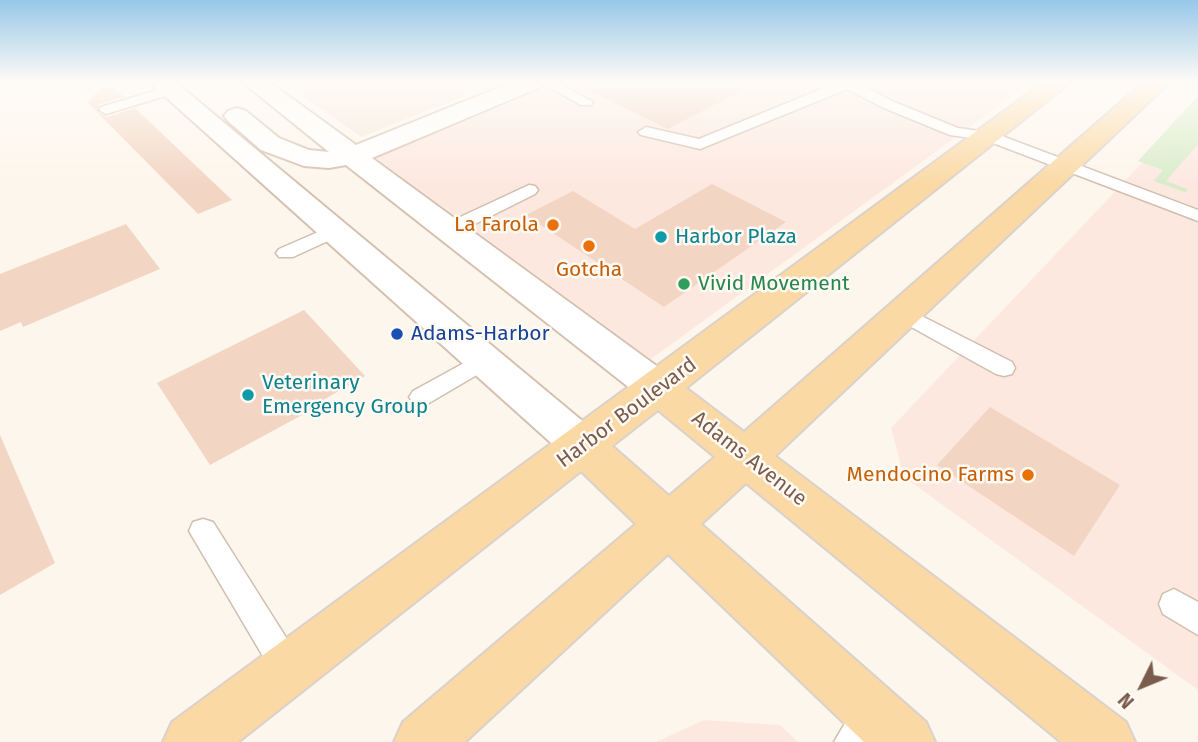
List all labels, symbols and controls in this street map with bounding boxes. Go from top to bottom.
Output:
place label: La Farola [454,212,539,238]
marker: La Farola [545,217,561,233]
place label: Harbor Plaza [675,224,797,250]
marker: Harbor Plaza [653,229,669,245]
marker: Gotcha [581,238,597,254]
place label: Gotcha [556,257,622,283]
place label: Vivid Movement [698,271,850,297]
marker: Vivid Movement [676,276,692,292]
place label: Adams-Harbor [411,321,550,347]
marker: Adams-Harbor [389,326,405,342]
street label: Harbor Boulevard [552,352,702,474]
place label: Veterinary Emergency Group [262,370,428,420]
marker: Veterinary Emergency Group [240,387,256,403]
street label: Adams Avenue [686,406,812,512]
place label: Mendocino Farms [847,462,1014,488]
marker: Mendocino Farms [1020,467,1036,483]
north arrow [1107,651,1177,721]
text: N [1114,688,1139,713]

